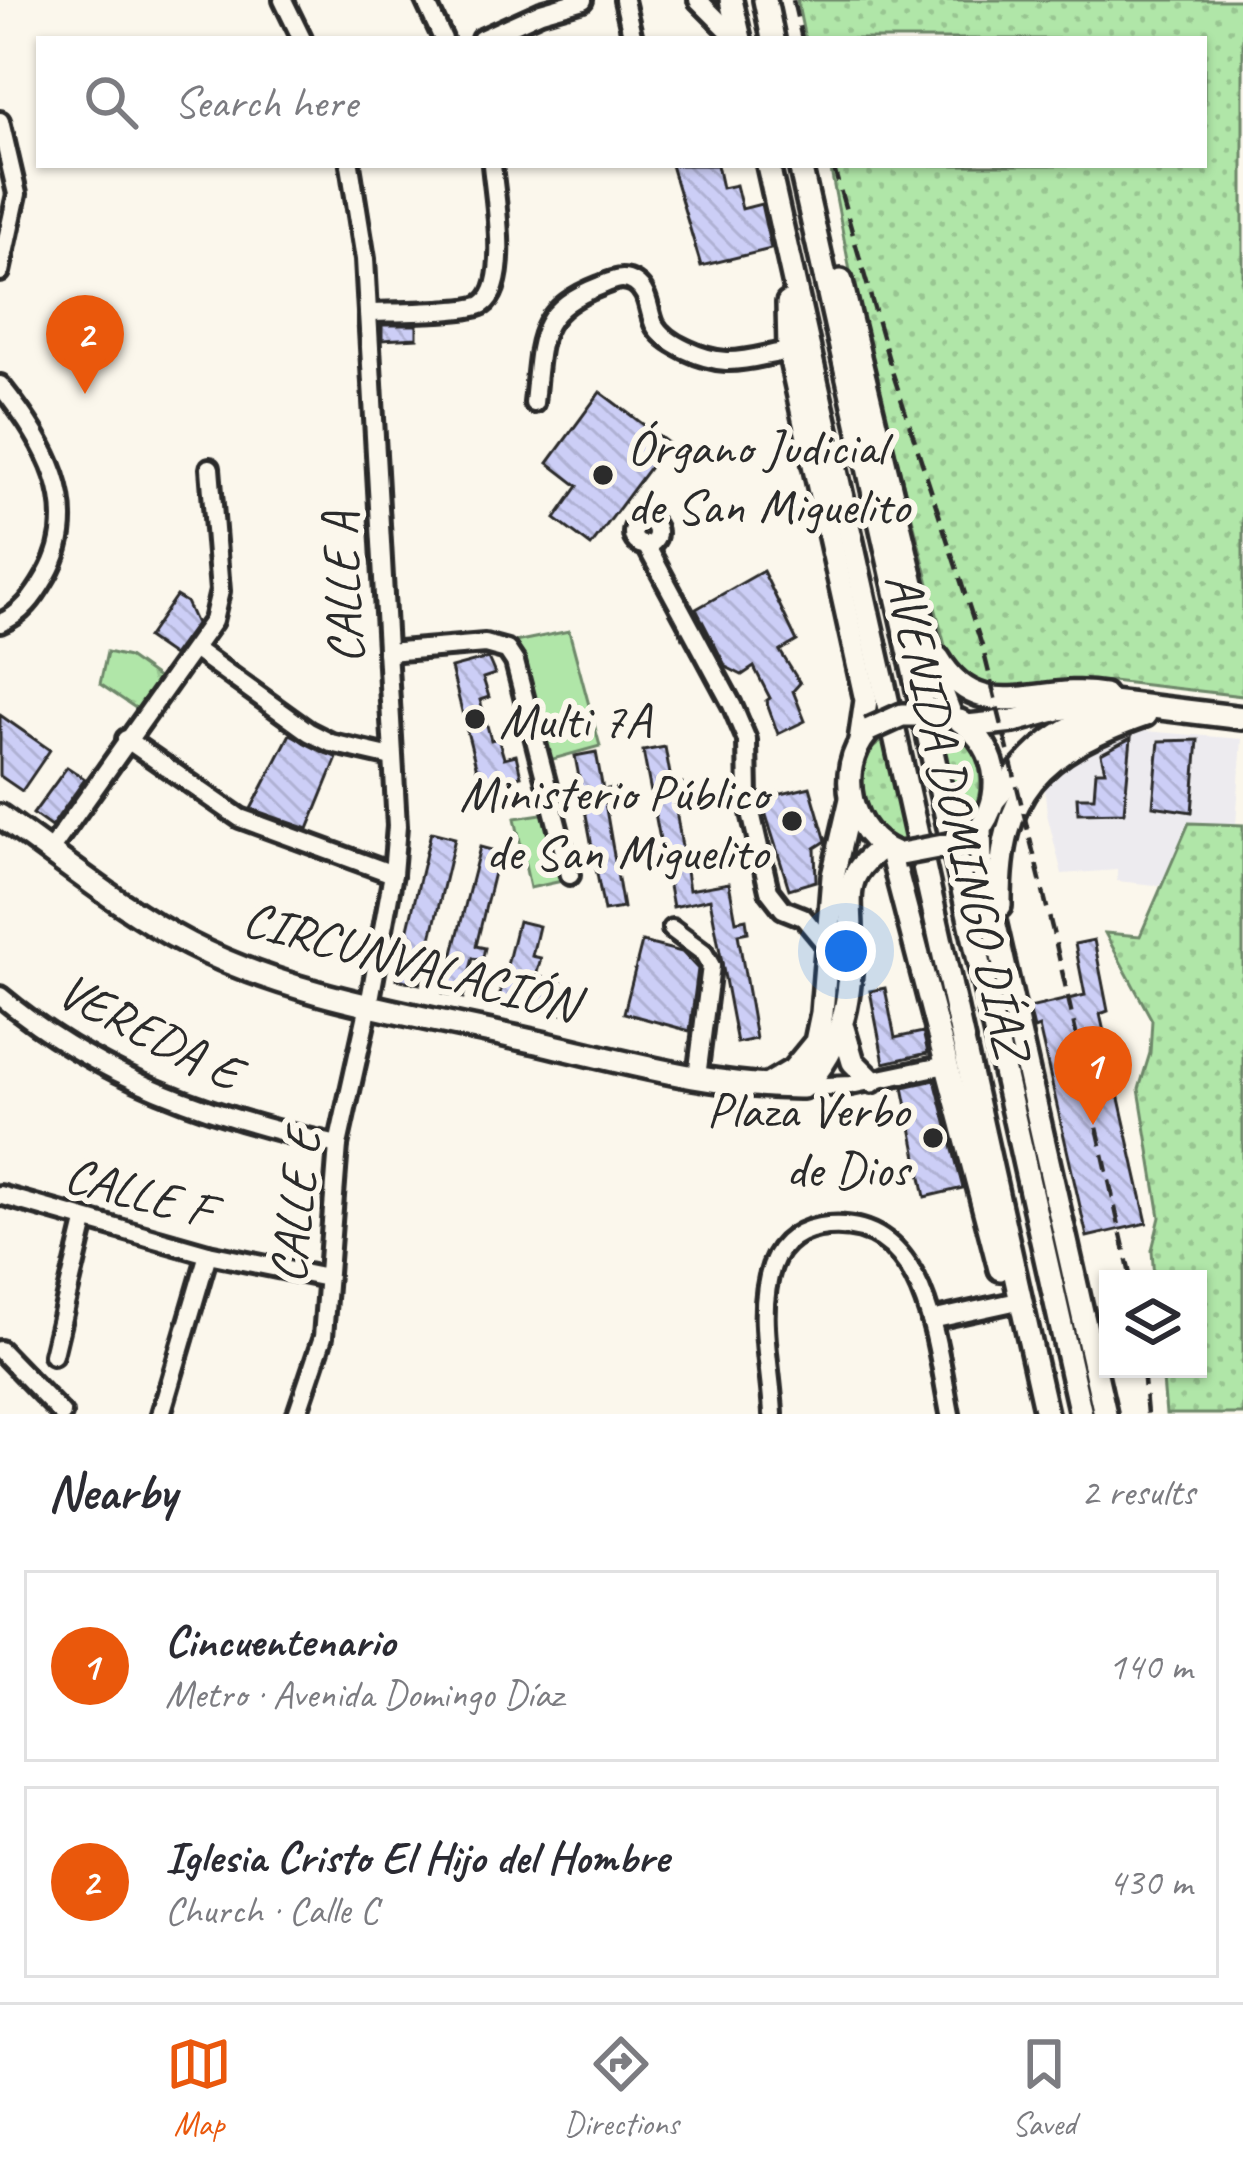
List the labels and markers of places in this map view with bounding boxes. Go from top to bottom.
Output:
pin: 2 [46,295,124,394]
place label: Órgano Judicial de San Miguelito [627,415,912,538]
marker: Órgano Judicial de San Miguelito [590,462,616,488]
place label: Multi 7A [499,688,653,752]
marker: Multi 7A [462,706,488,732]
place label: Ministerio Público de San Miguelito [460,761,773,884]
marker: Ministerio Público de San Miguelito [779,808,805,834]
pin: 1 [1054,1026,1132,1125]
place label: Plaza Verbo de Dios [706,1078,913,1201]
marker: Plaza Verbo de Dios [920,1125,946,1151]

